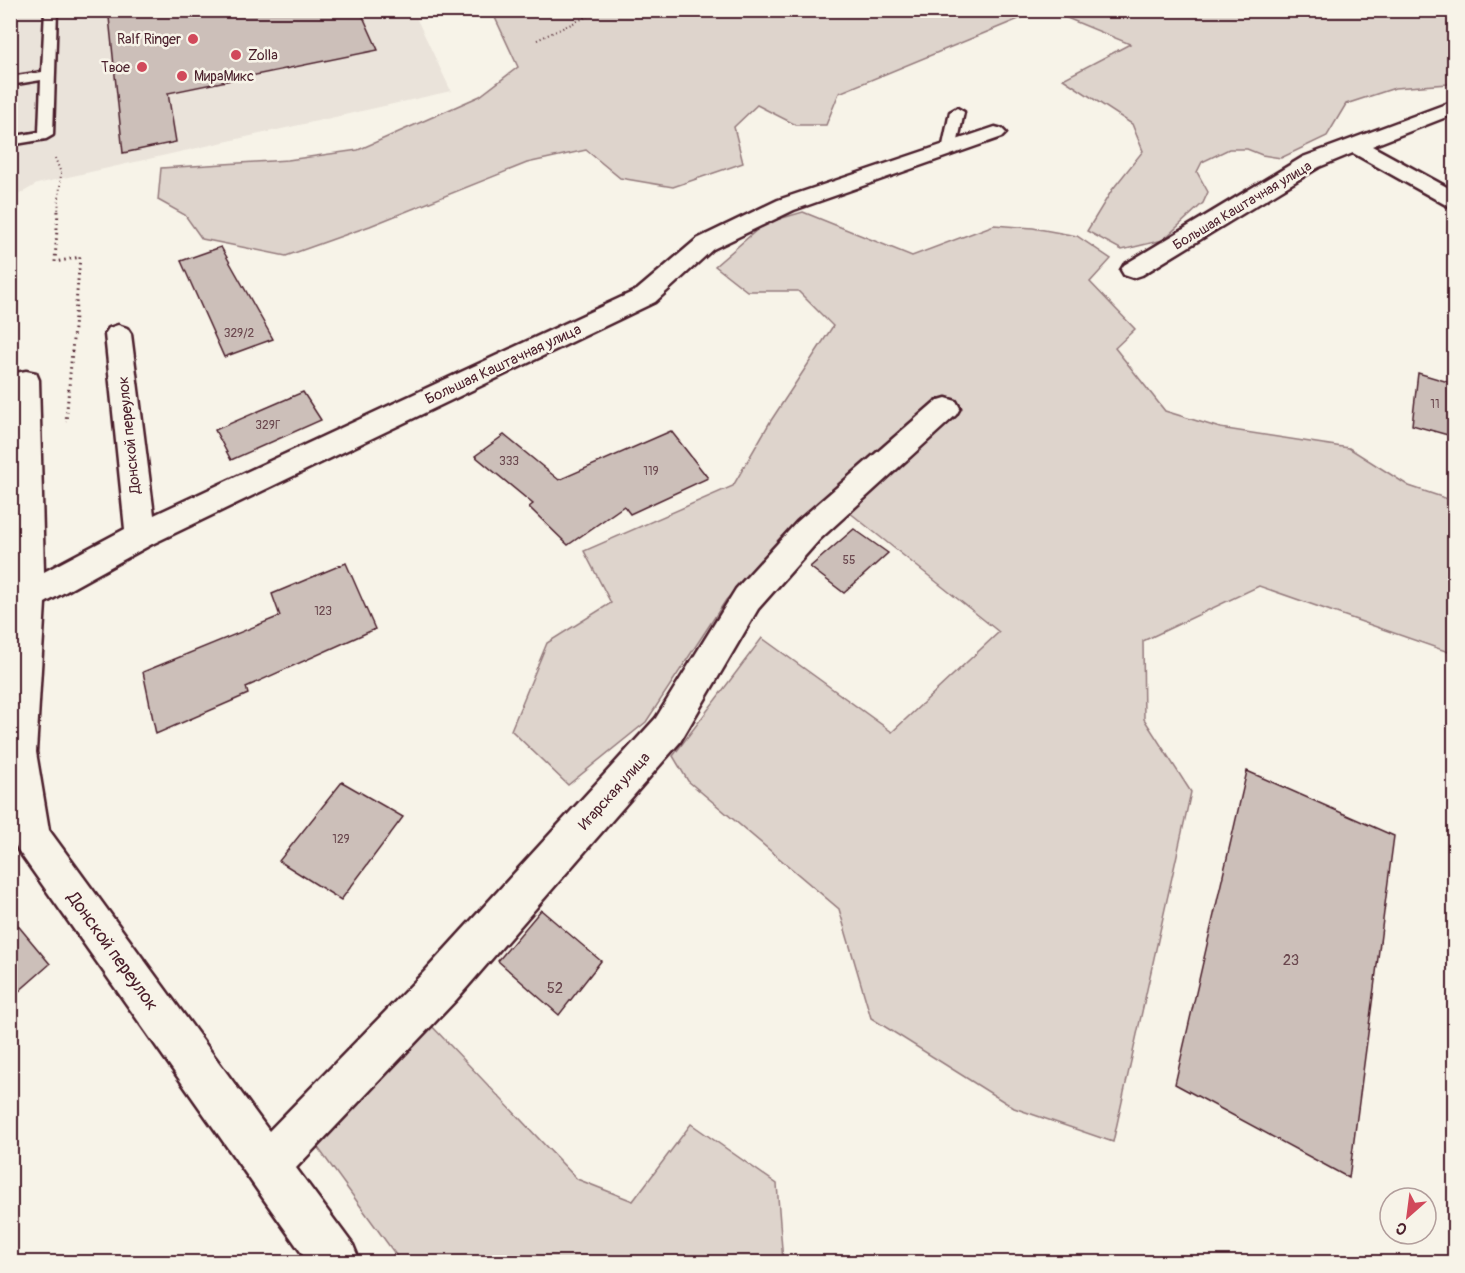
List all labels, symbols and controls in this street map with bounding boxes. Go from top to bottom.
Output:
place label: Ralf Ringer [117,31,181,48]
marker: Ralf Ringer [186,32,200,46]
place label: Zolla [248,47,278,64]
marker: Zolla [229,48,243,62]
place label: Твое [101,59,130,76]
marker: Твое [135,60,149,74]
place label: МираМикс [194,68,254,85]
marker: МираМикс [175,69,189,83]
street label: Большая Каштачная улица [1170,157,1315,254]
street label: Большая Каштачная улица [422,320,584,409]
house number: 329/2 [224,326,255,341]
street label: Донской переулок [114,375,145,496]
house number: 11 [1430,397,1440,412]
house number: 329Г [255,418,281,433]
house number: 333 [499,454,519,469]
house number: 119 [643,464,659,479]
house number: 55 [842,553,856,568]
house number: 123 [314,604,332,619]
street label: Игарская улица [574,748,654,834]
house number: 129 [332,832,350,847]
street label: Донской переулок [61,886,164,1015]
house number: 23 [1283,951,1299,970]
house number: 52 [547,979,563,998]
north arrow [1378,1186,1438,1246]
text: С [1392,1217,1410,1240]

